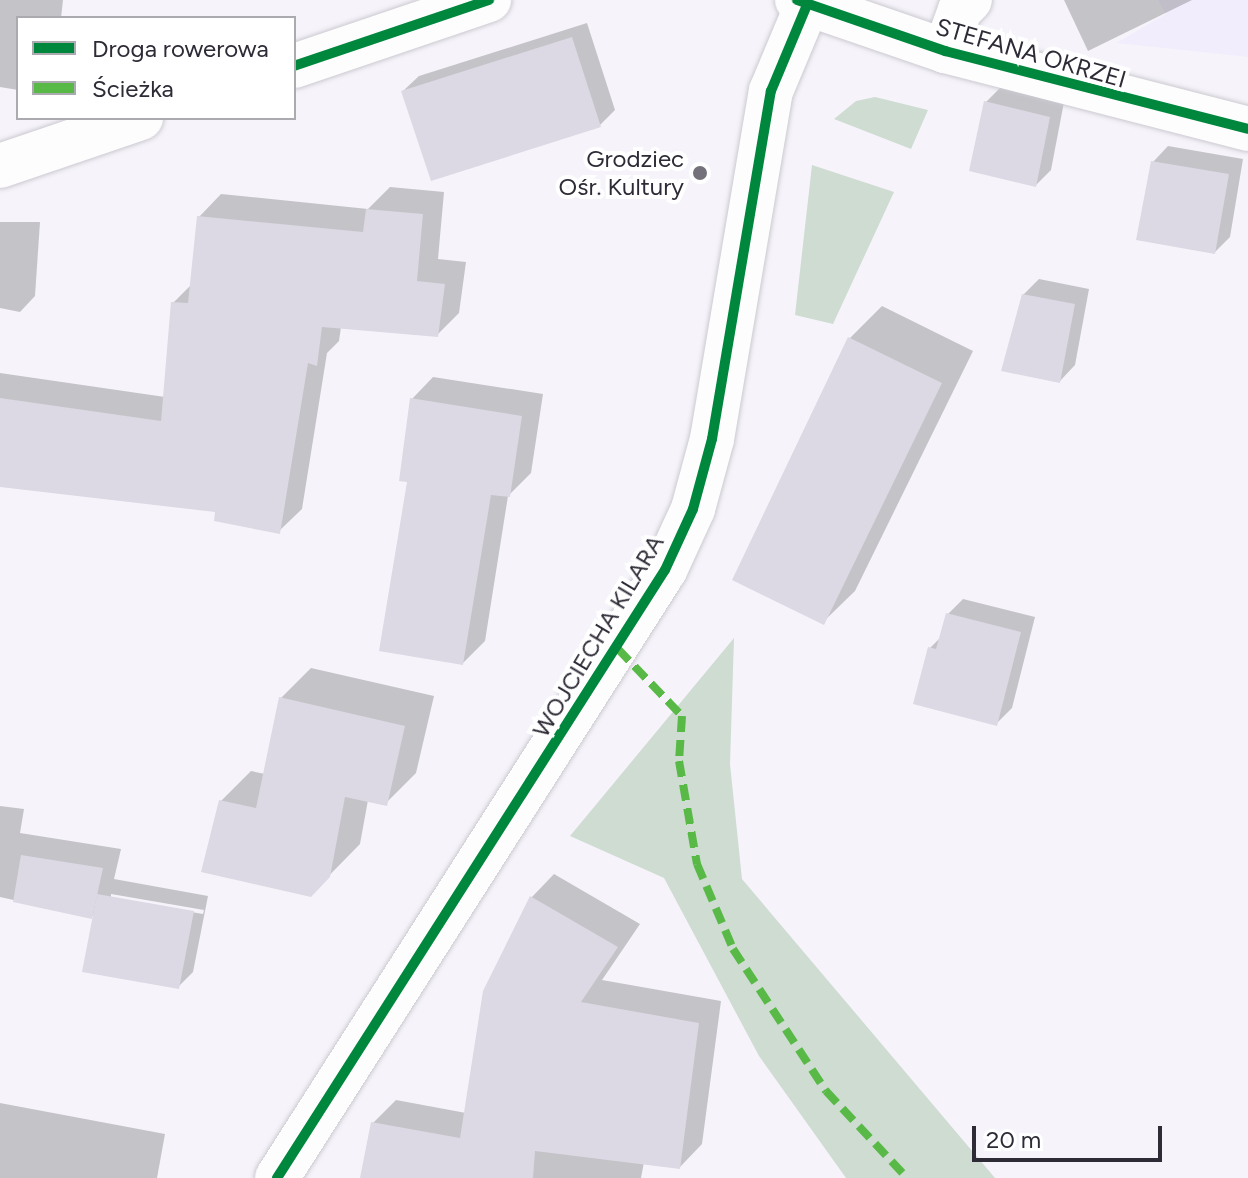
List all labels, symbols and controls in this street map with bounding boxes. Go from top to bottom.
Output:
street label: STEFANA OKRZEI [933,12,1129,94]
legend [16,16,296,120]
text: Droga rowerowa [92,34,269,63]
text: Ścieżka [92,74,174,103]
place label: Grodziec Ośr. Kultury [559,145,684,201]
marker: Grodziec Ośr. Kultury [691,164,709,182]
street label: WOJCIECHA KILARA [526,530,670,742]
scale bar [976,1110,1166,1160]
text: 20 m [986,1125,1041,1154]

